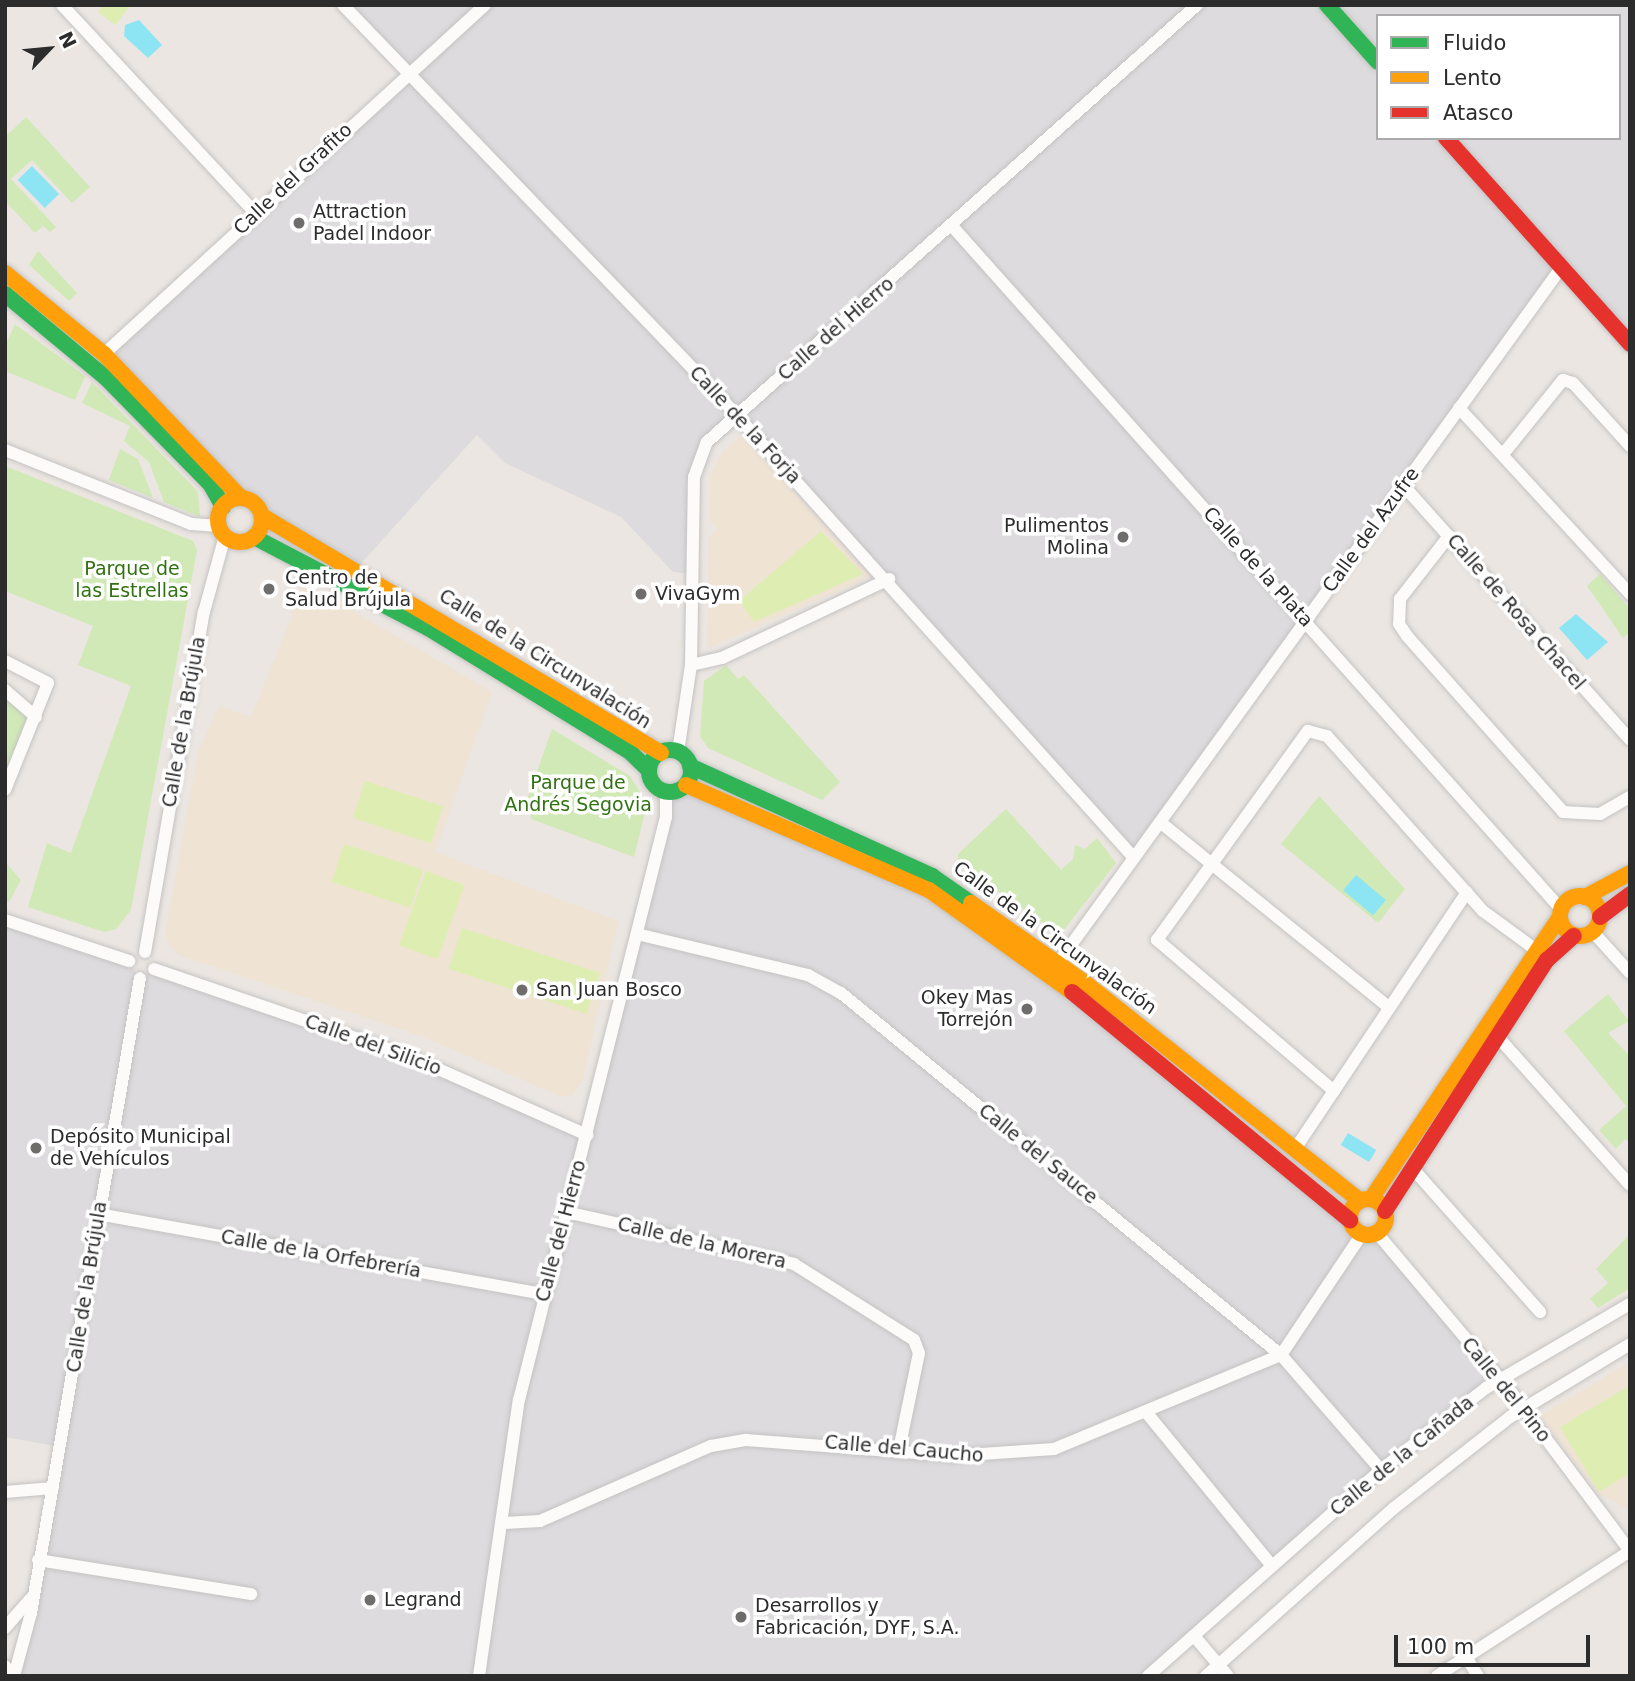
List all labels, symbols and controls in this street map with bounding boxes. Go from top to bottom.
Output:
north arrow [14,14,84,84]
legend [1376,14,1621,140]
text: N [55,28,81,52]
text: Fluido [1443,31,1506,55]
text: Lento [1443,66,1502,90]
text: Atasco [1443,101,1513,125]
street label: Calle del Grafito [229,118,357,240]
place label: Attraction Padel Indoor [313,201,431,245]
marker: Attraction Padel Indoor [291,215,307,231]
street label: Calle del Hierro [773,272,899,386]
street label: Calle de la Forja [685,361,805,489]
street label: Calle del Azufre [1318,463,1424,597]
street label: Calle de la Plata [1198,502,1318,632]
place label: Pulimentos Molina [1004,515,1109,559]
marker: Pulimentos Molina [1115,529,1131,545]
street label: Calle de Rosa Chacel [1442,529,1590,695]
park label: Parque de las Estrellas [75,558,189,602]
place label: Centro de Salud Brújula [285,567,411,611]
marker: Centro de Salud Brújula [259,579,279,599]
place label: VivaGym [655,583,740,605]
street label: Calle de la Circunvalación [435,584,655,734]
marker: VivaGym [633,586,649,602]
street label: Calle de la Brújula [158,635,210,809]
park label: Parque de Andrés Segovia [504,772,652,816]
street label: Calle de la Circunvalación [949,857,1161,1019]
place label: San Juan Bosco [536,979,682,1001]
marker: San Juan Bosco [514,982,530,998]
place label: Okey Mas Torrejón [921,987,1013,1031]
marker: Okey Mas Torrejón [1019,1001,1035,1017]
street label: Calle del Silicio [302,1010,444,1080]
street label: Calle del Sauce [974,1099,1102,1209]
place label: Depósito Municipal de Vehículos [50,1126,231,1170]
marker: Depósito Municipal de Vehículos [28,1140,44,1156]
street label: Calle del Hierro [531,1158,591,1304]
street label: Calle de la Brújula [62,1200,112,1374]
street label: Calle de la Morera [615,1212,789,1274]
street label: Calle de la Orfebrería [219,1225,423,1283]
street label: Calle del Pino [1457,1333,1555,1447]
street label: Calle de la Cañada [1326,1391,1478,1521]
street label: Calle del Caucho [824,1431,984,1467]
place label: Legrand [384,1589,462,1611]
marker: Legrand [362,1592,378,1608]
place label: Desarrollos y Fabricación, DYF, S.A. [755,1595,960,1639]
marker: Desarrollos y Fabricación, DYF, S.A. [733,1609,749,1625]
scale bar [1397,1622,1593,1666]
text: 100 m [1407,1635,1474,1659]

